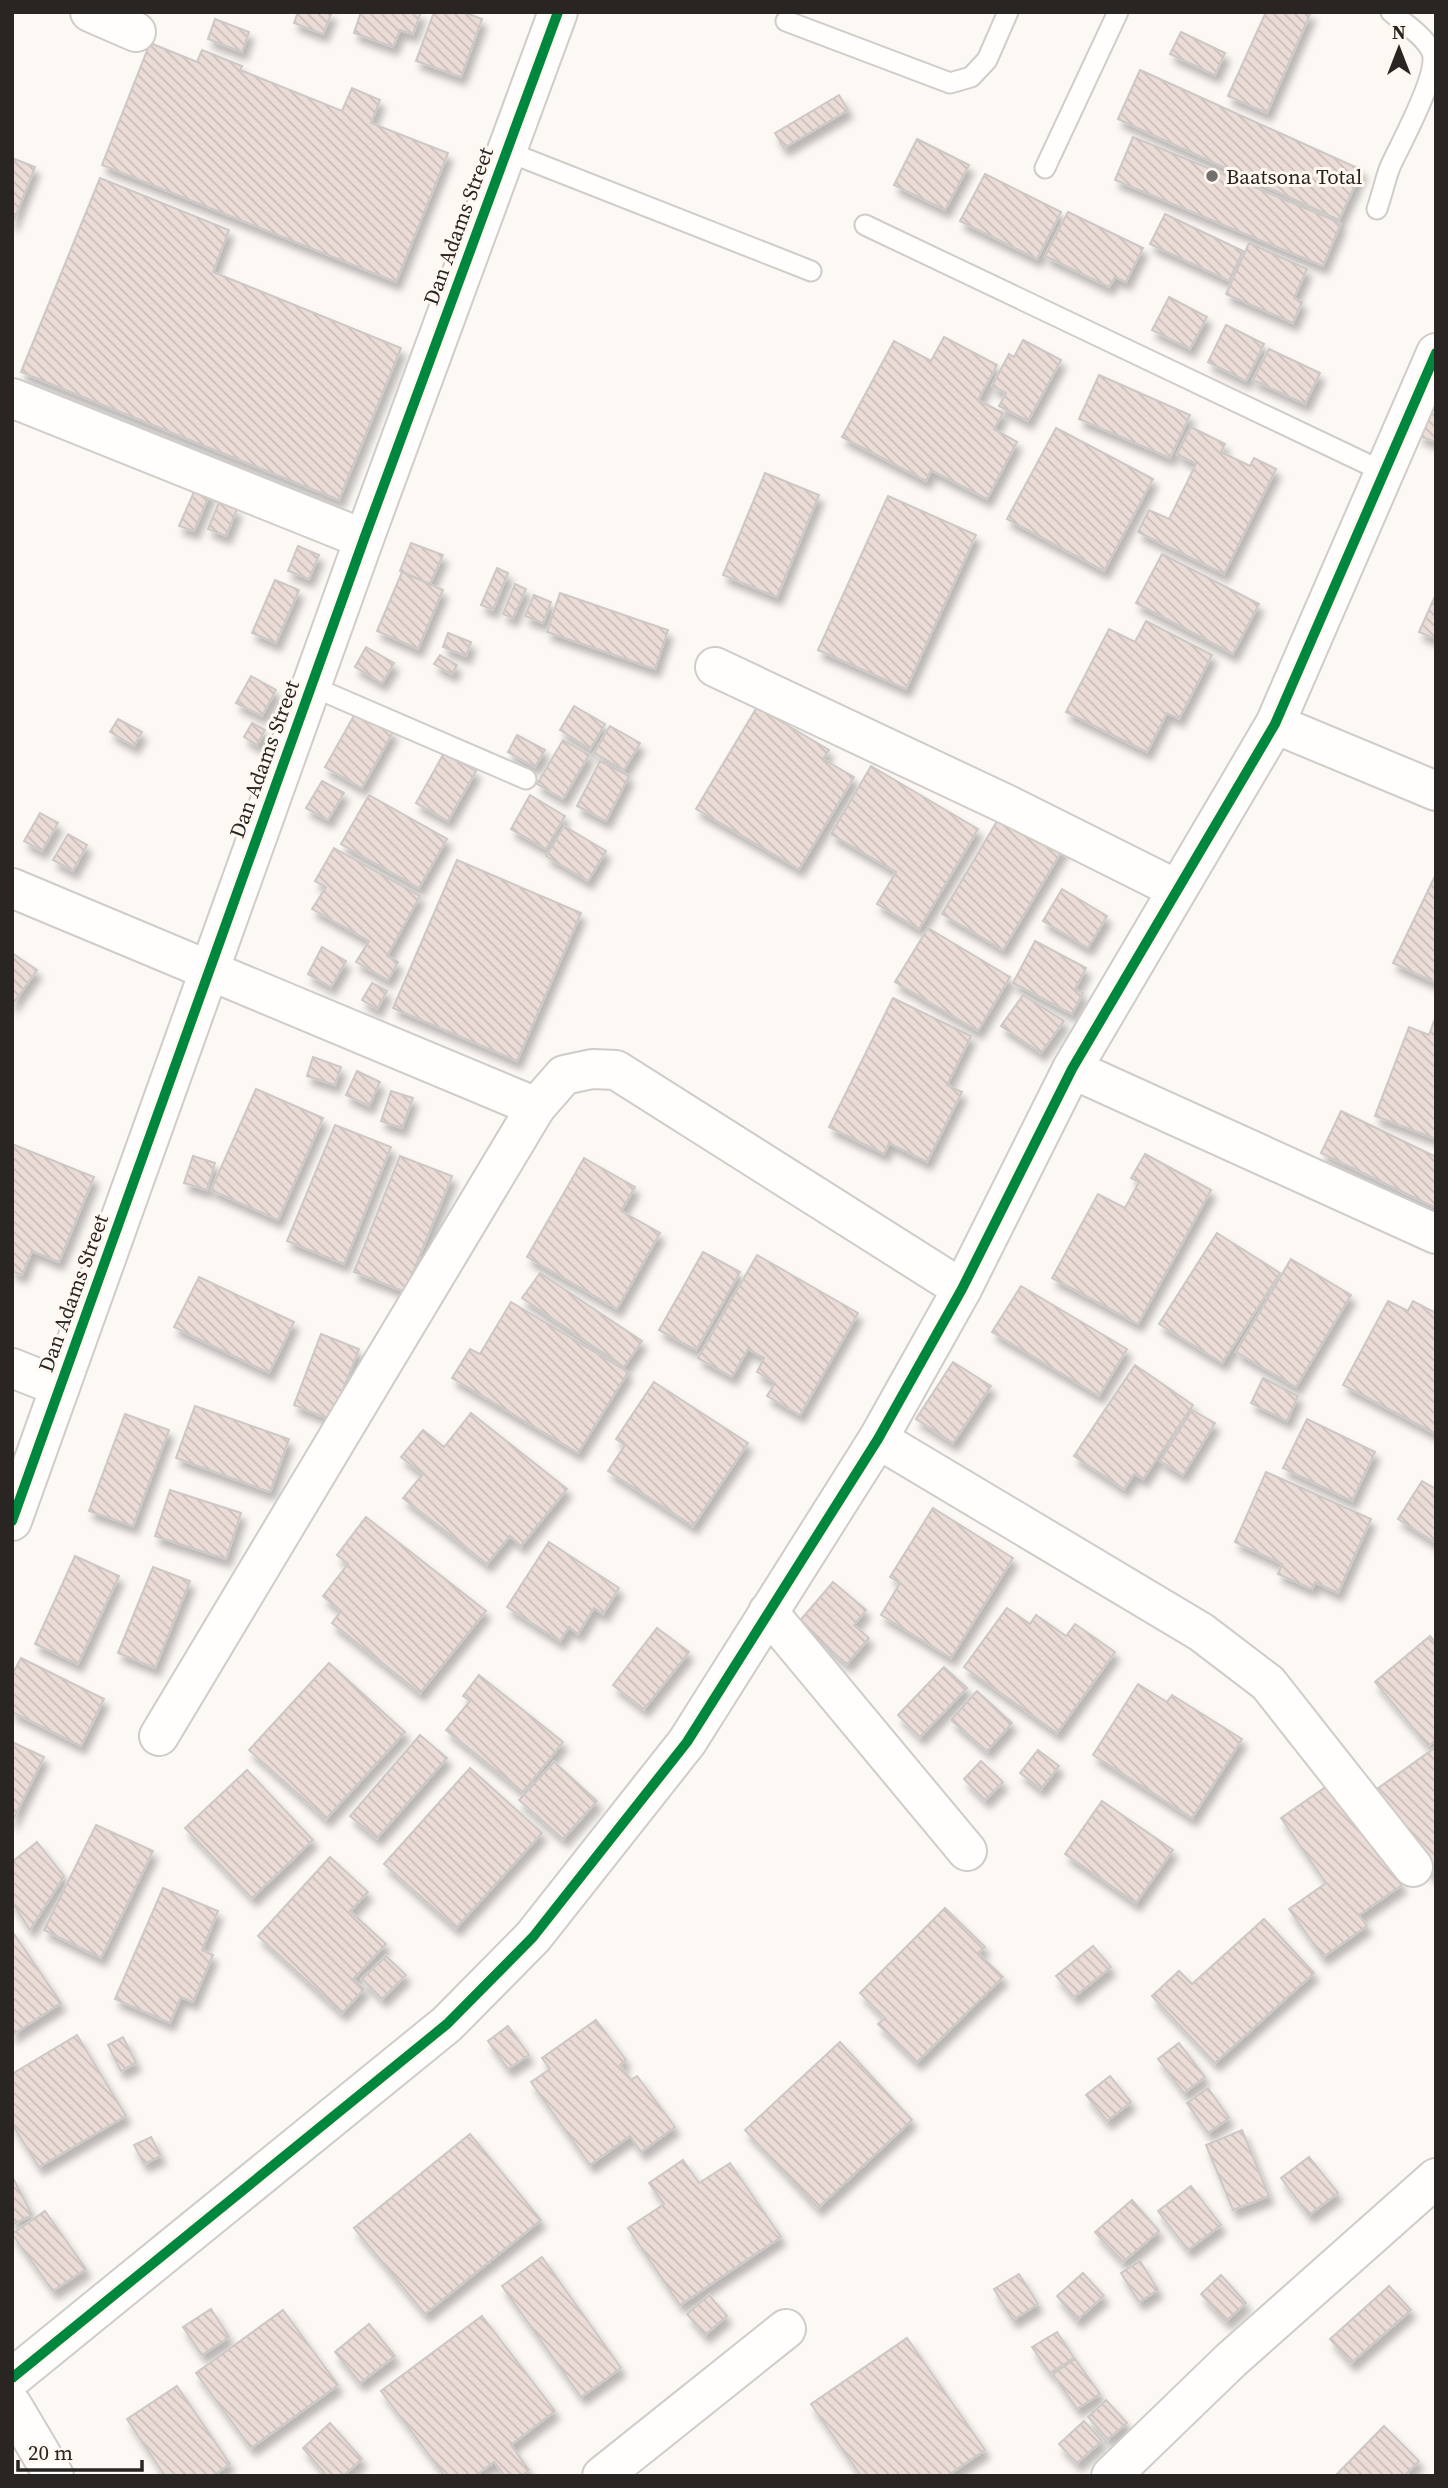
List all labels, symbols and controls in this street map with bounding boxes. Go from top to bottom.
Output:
north arrow [1364,14,1434,84]
text: N [1392,19,1406,45]
street label: Dan Adams Street [416,143,500,309]
place label: Baatsona Total [1226,162,1362,191]
marker: Baatsona Total [1204,168,1220,184]
street label: Dan Adams Street [222,676,306,842]
street label: Dan Adams Street [31,1210,115,1376]
scale bar [18,2428,142,2472]
text: 20 m [28,2438,73,2467]

